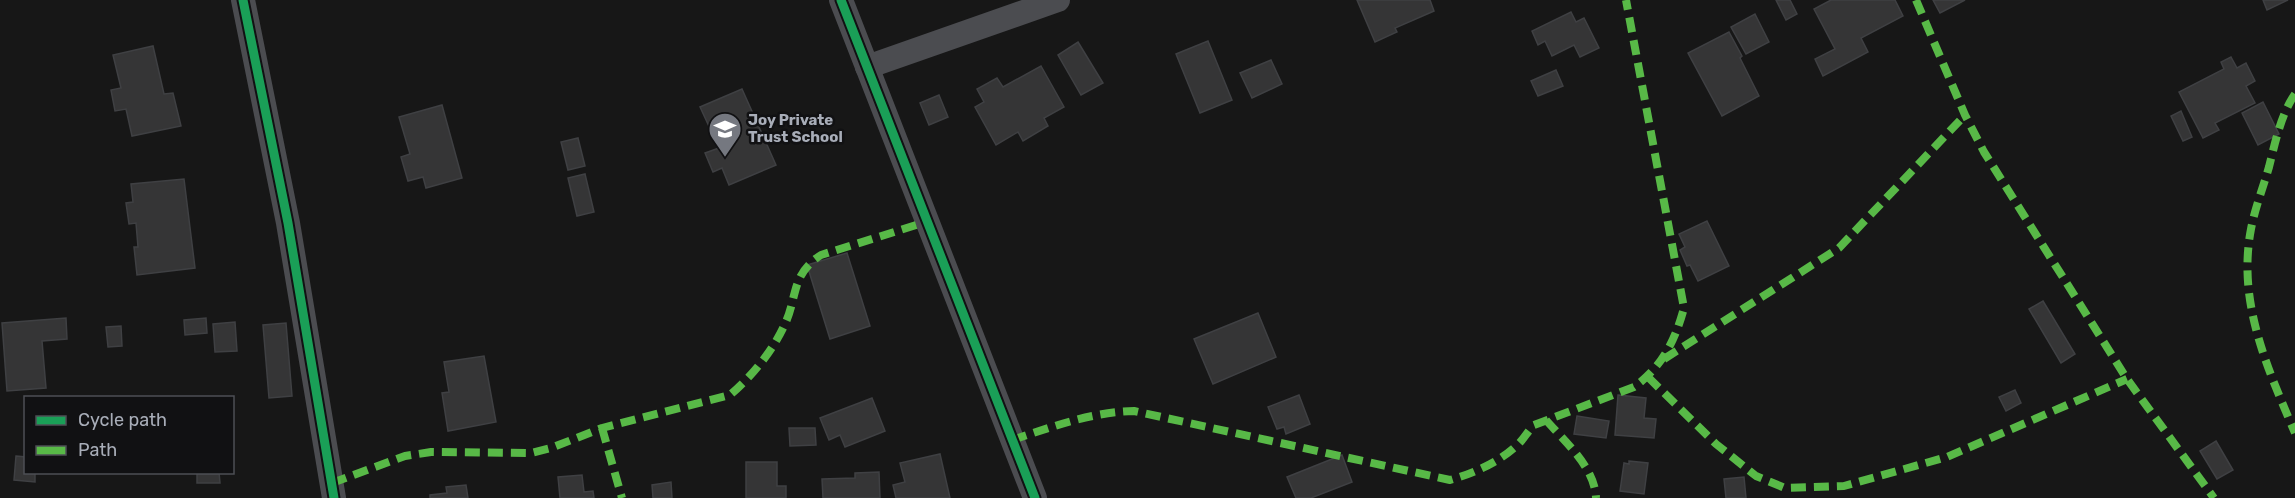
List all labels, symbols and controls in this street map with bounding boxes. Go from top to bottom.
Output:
school or university icon: Joy Private Trust School [707,111,743,158]
place label: Joy Private Trust School [748,111,843,146]
legend [24,396,234,474]
text: Cycle path [78,409,167,431]
text: Path [78,439,117,461]

